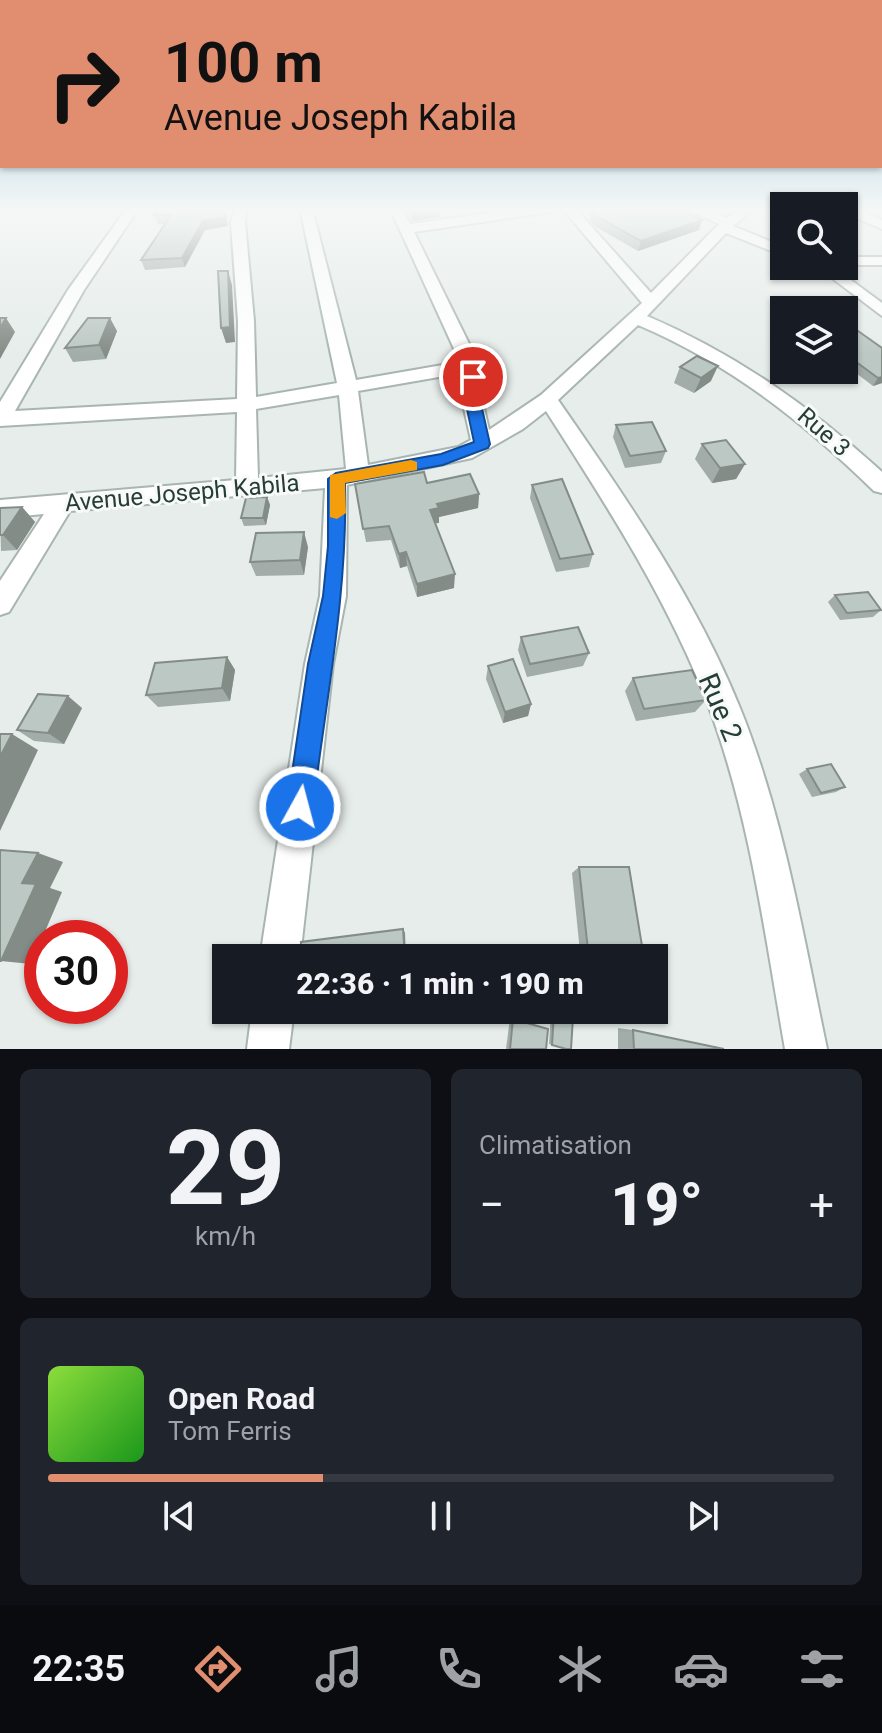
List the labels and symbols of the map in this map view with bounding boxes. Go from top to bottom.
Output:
pin [439,343,507,411]
street label: Rue 3 [792,402,856,462]
street label: Avenue Joseph Kabila [64,469,300,517]
street label: Rue 2 [692,668,749,746]
position arrow [258,765,342,849]
speed limit sign: 30 [24,920,128,1024]

